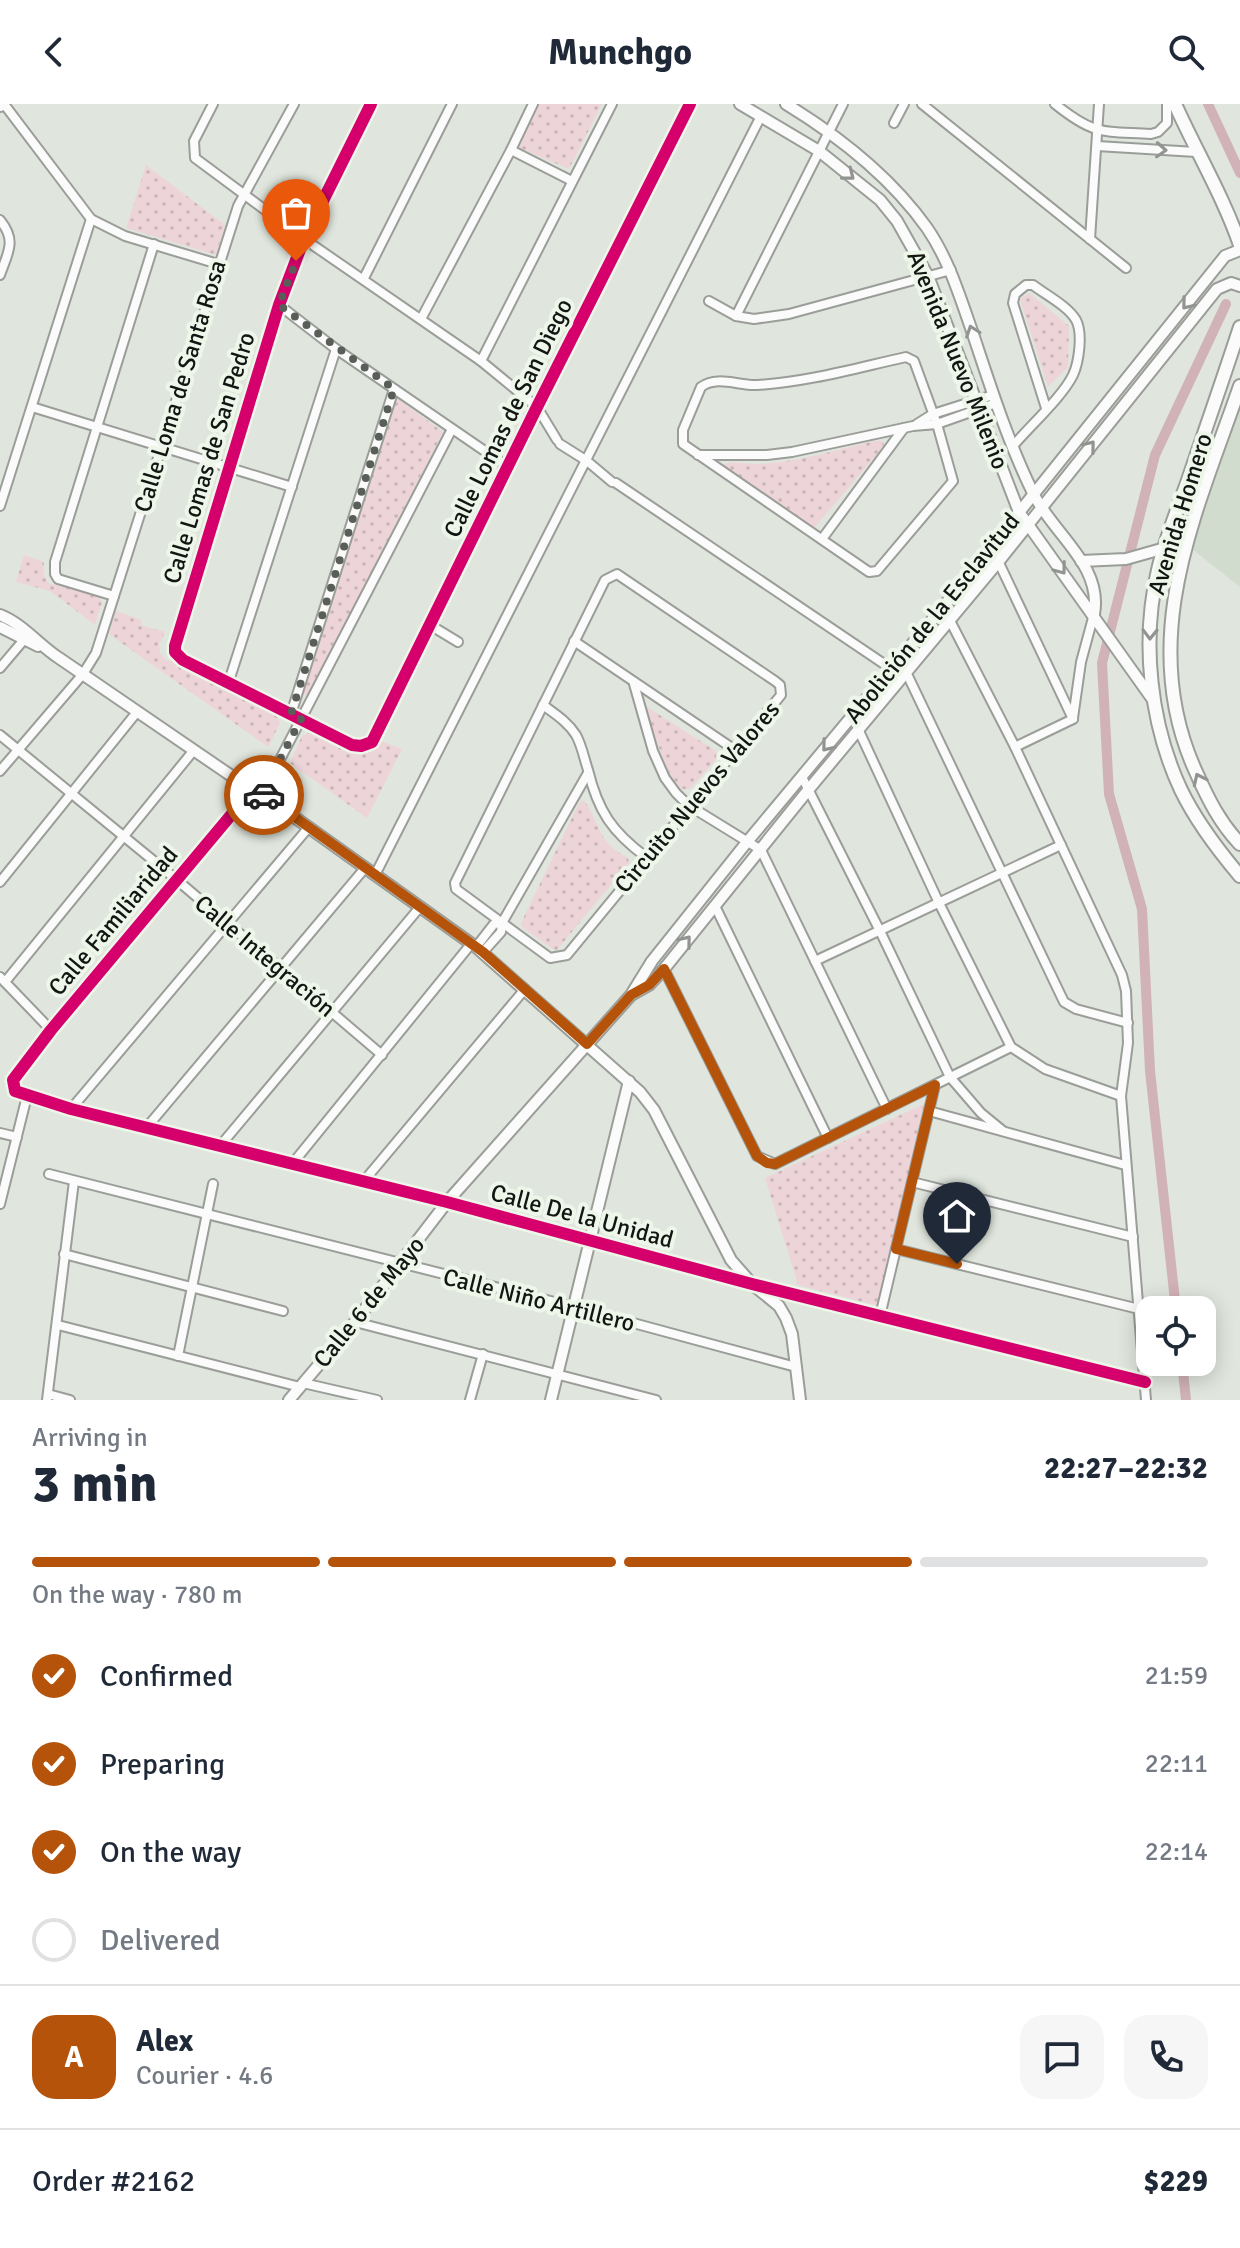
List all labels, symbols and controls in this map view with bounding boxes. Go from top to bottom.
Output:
icon: back [32,30,76,74]
text: Munchgo [548,30,692,75]
icon: search [1164,30,1208,74]
one-way arrow [1155,141,1168,158]
one-way arrow [840,165,855,179]
pin [262,179,330,261]
icon: bag [274,191,318,235]
street label: Avenida Nuevo Milenio [900,246,1016,474]
street label: Calle Loma de Santa Rosa [127,256,233,516]
street label: Calle Lomas de San Diego [437,294,579,542]
one-way arrow [1182,295,1196,310]
one-way arrow [965,324,981,338]
street label: Calle Lomas de San Pedro [156,329,262,587]
street label: Avenida Homero [1141,430,1219,598]
one-way arrow [1080,441,1095,455]
street label: Abolición de la Esclavitud [838,507,1026,729]
one-way arrow [1051,561,1065,575]
one-way arrow [1142,628,1159,641]
street label: Circuito Nuevos Valores [608,695,786,899]
one-way arrow [823,737,837,752]
courier [224,755,304,835]
icon: car [242,773,286,817]
one-way arrow [1193,773,1209,787]
street label: Calle Familiaridad [42,840,184,1002]
street label: Calle Integración [188,888,342,1024]
one-way arrow [677,935,691,950]
street label: Calle De la Unidad [487,1177,677,1255]
pin [923,1182,991,1264]
icon: home [935,1194,979,1238]
street label: Calle 6 de Mayo [307,1230,431,1374]
street label: Calle Niño Artillero [440,1262,638,1338]
map controls [1136,1296,1216,1376]
button: locate [1136,1296,1216,1376]
text: Arriving in [32,1422,148,1454]
text: 22:27–22:32 [1044,1450,1208,1487]
text: 3 min [32,1452,158,1516]
text: On the way · 780 m [32,1579,242,1611]
icon: check [32,1654,76,1698]
text: Confirmed [100,1658,233,1695]
text: 21:59 [1145,1660,1208,1692]
icon: check [32,1742,76,1786]
text: Preparing [100,1746,225,1783]
text: 22:11 [1145,1748,1208,1780]
icon: check [32,1830,76,1874]
text: On the way [100,1834,241,1871]
text: 22:14 [1145,1836,1208,1868]
text: Delivered [100,1922,221,1959]
button: chat [1020,2015,1104,2099]
button: phone [1124,2015,1208,2099]
text: Alex [136,2023,193,2060]
text: A [64,2039,84,2076]
text: Courier · 4.6 [136,2060,273,2092]
text: Order #2162 [32,2163,195,2200]
text: $229 [1143,2163,1208,2200]

